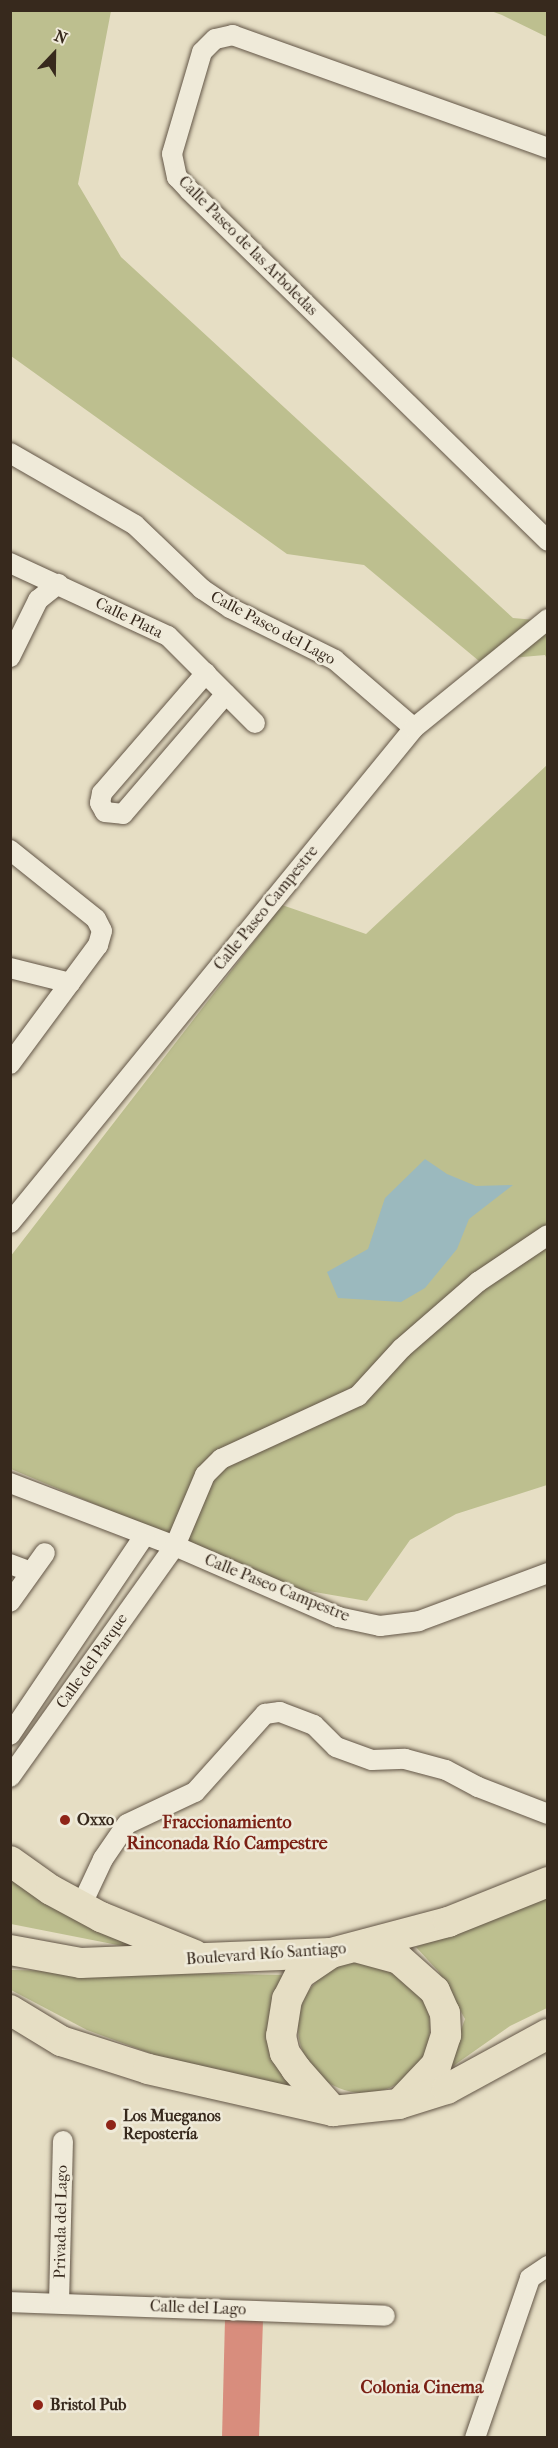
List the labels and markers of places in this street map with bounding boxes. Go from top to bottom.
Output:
place label: Oxxo [77,1810,114,1830]
marker: Oxxo [58,1813,72,1827]
place label: Los Mueganos Repostería [123,2106,221,2144]
marker: Los Mueganos Repostería [104,2118,118,2132]
place label: Bristol Pub [50,2395,126,2415]
marker: Bristol Pub [31,2398,45,2412]

